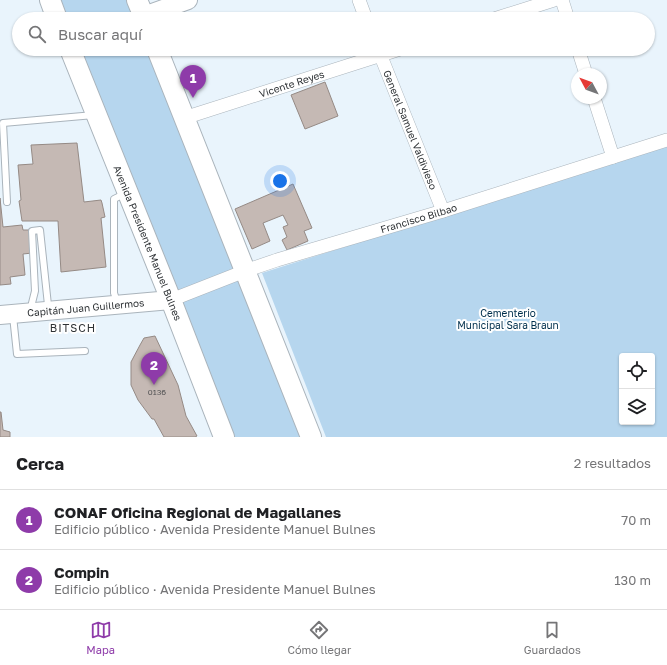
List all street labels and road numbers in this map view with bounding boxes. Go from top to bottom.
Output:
street label: Vicente Reyes [257,68,326,100]
street label: General Samuel Valdivieso [381,68,440,191]
street label: Avenida Presidente Manuel Bulnes [111,164,184,322]
street label: Francisco Bilbao [379,201,458,235]
street label: Capitán Juan Guillermos [27,296,145,319]

